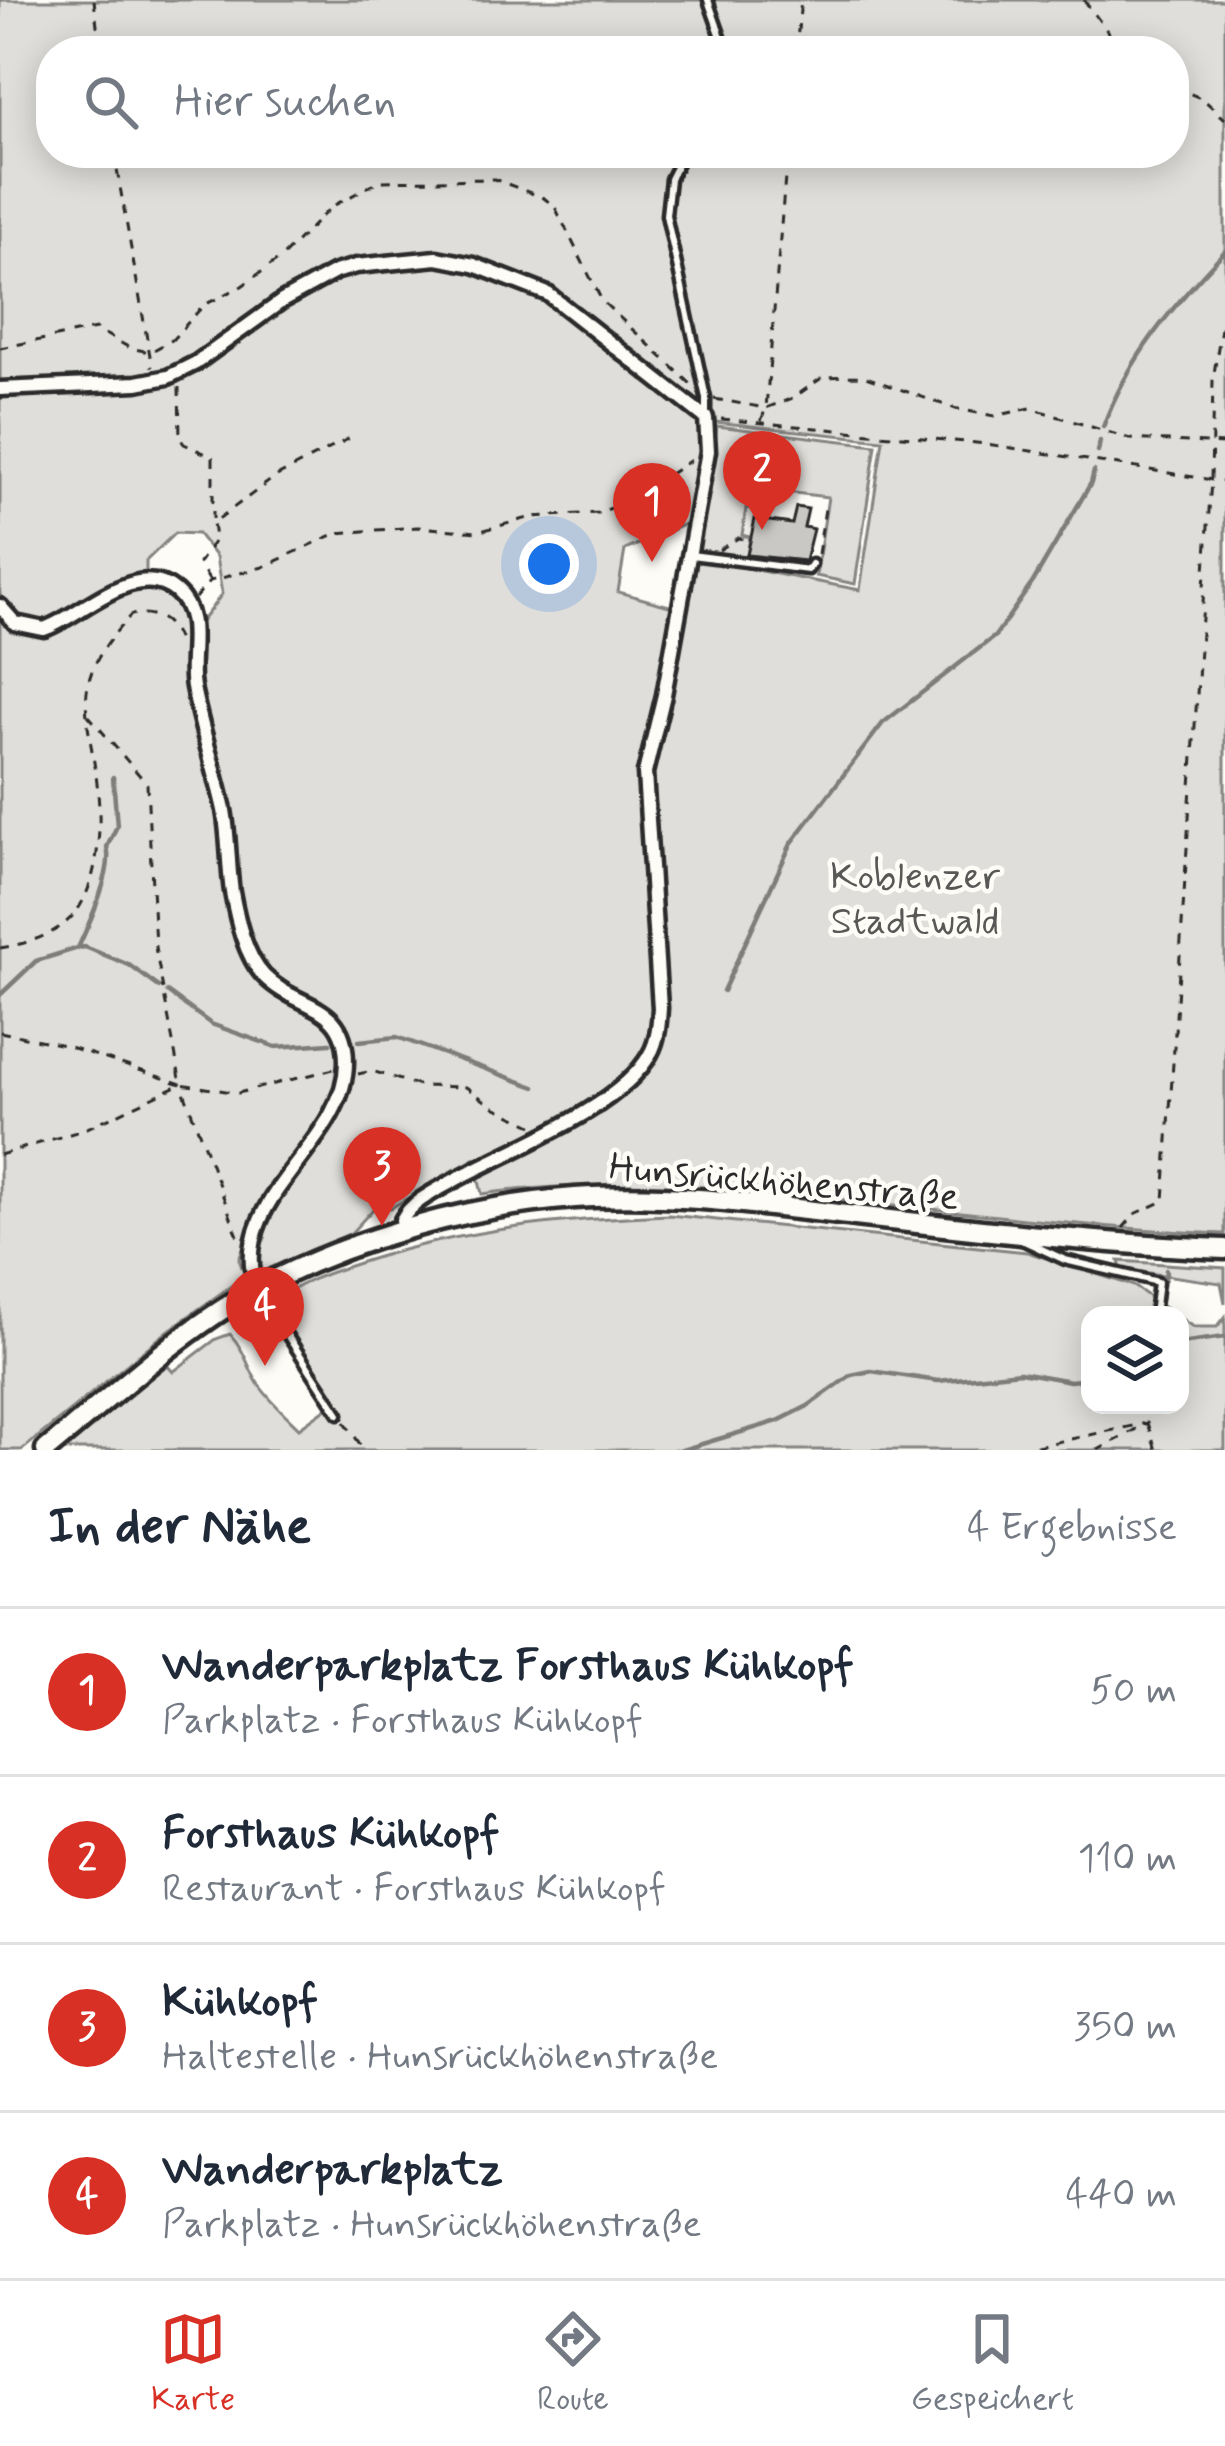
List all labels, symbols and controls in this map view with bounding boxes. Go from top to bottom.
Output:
search box [36,36,1189,168]
icon: search [78,69,144,135]
text: Hier suchen [174,73,396,132]
pin: 2 [723,431,801,530]
pin: 1 [613,463,691,562]
your location [519,534,579,594]
park label: Koblenzer Stadtwald [830,852,1001,948]
pin: 3 [343,1127,421,1226]
street label: Hunsrückhöhenstraße [607,1143,961,1224]
pin: 4 [226,1267,304,1366]
map controls [1081,1306,1189,1414]
button: layers [1081,1306,1189,1414]
text: In der Nähe [48,1495,311,1561]
text: 4 Ergebnisse [967,1503,1177,1554]
text: Wanderparkplatz Forsthaus Kühkopf [162,1637,854,1696]
text: 1 [78,1666,96,1717]
text: 50 m [1090,1666,1177,1717]
text: Parkplatz · Forsthaus Kühkopf [162,1696,643,1747]
text: Forsthaus Kühkopf [162,1805,499,1864]
text: 2 [77,1834,97,1885]
text: 110 m [1078,1834,1177,1885]
text: Restaurant · Forsthaus Kühkopf [162,1864,666,1915]
text: Kühkopf [162,1973,318,2032]
text: 3 [78,2002,96,2053]
text: 350 m [1074,2002,1177,2053]
text: Haltestelle · Hunsrückhöhenstraße [162,2032,718,2083]
text: Wanderparkplatz [162,2141,503,2200]
text: 4 [76,2170,98,2221]
text: 440 m [1066,2170,1177,2221]
text: Parkplatz · Hunsrückhöhenstraße [162,2200,702,2251]
tab: Karte [151,2306,235,2422]
tab: Route [537,2306,609,2422]
tab: Gespeichert [911,2306,1074,2422]

